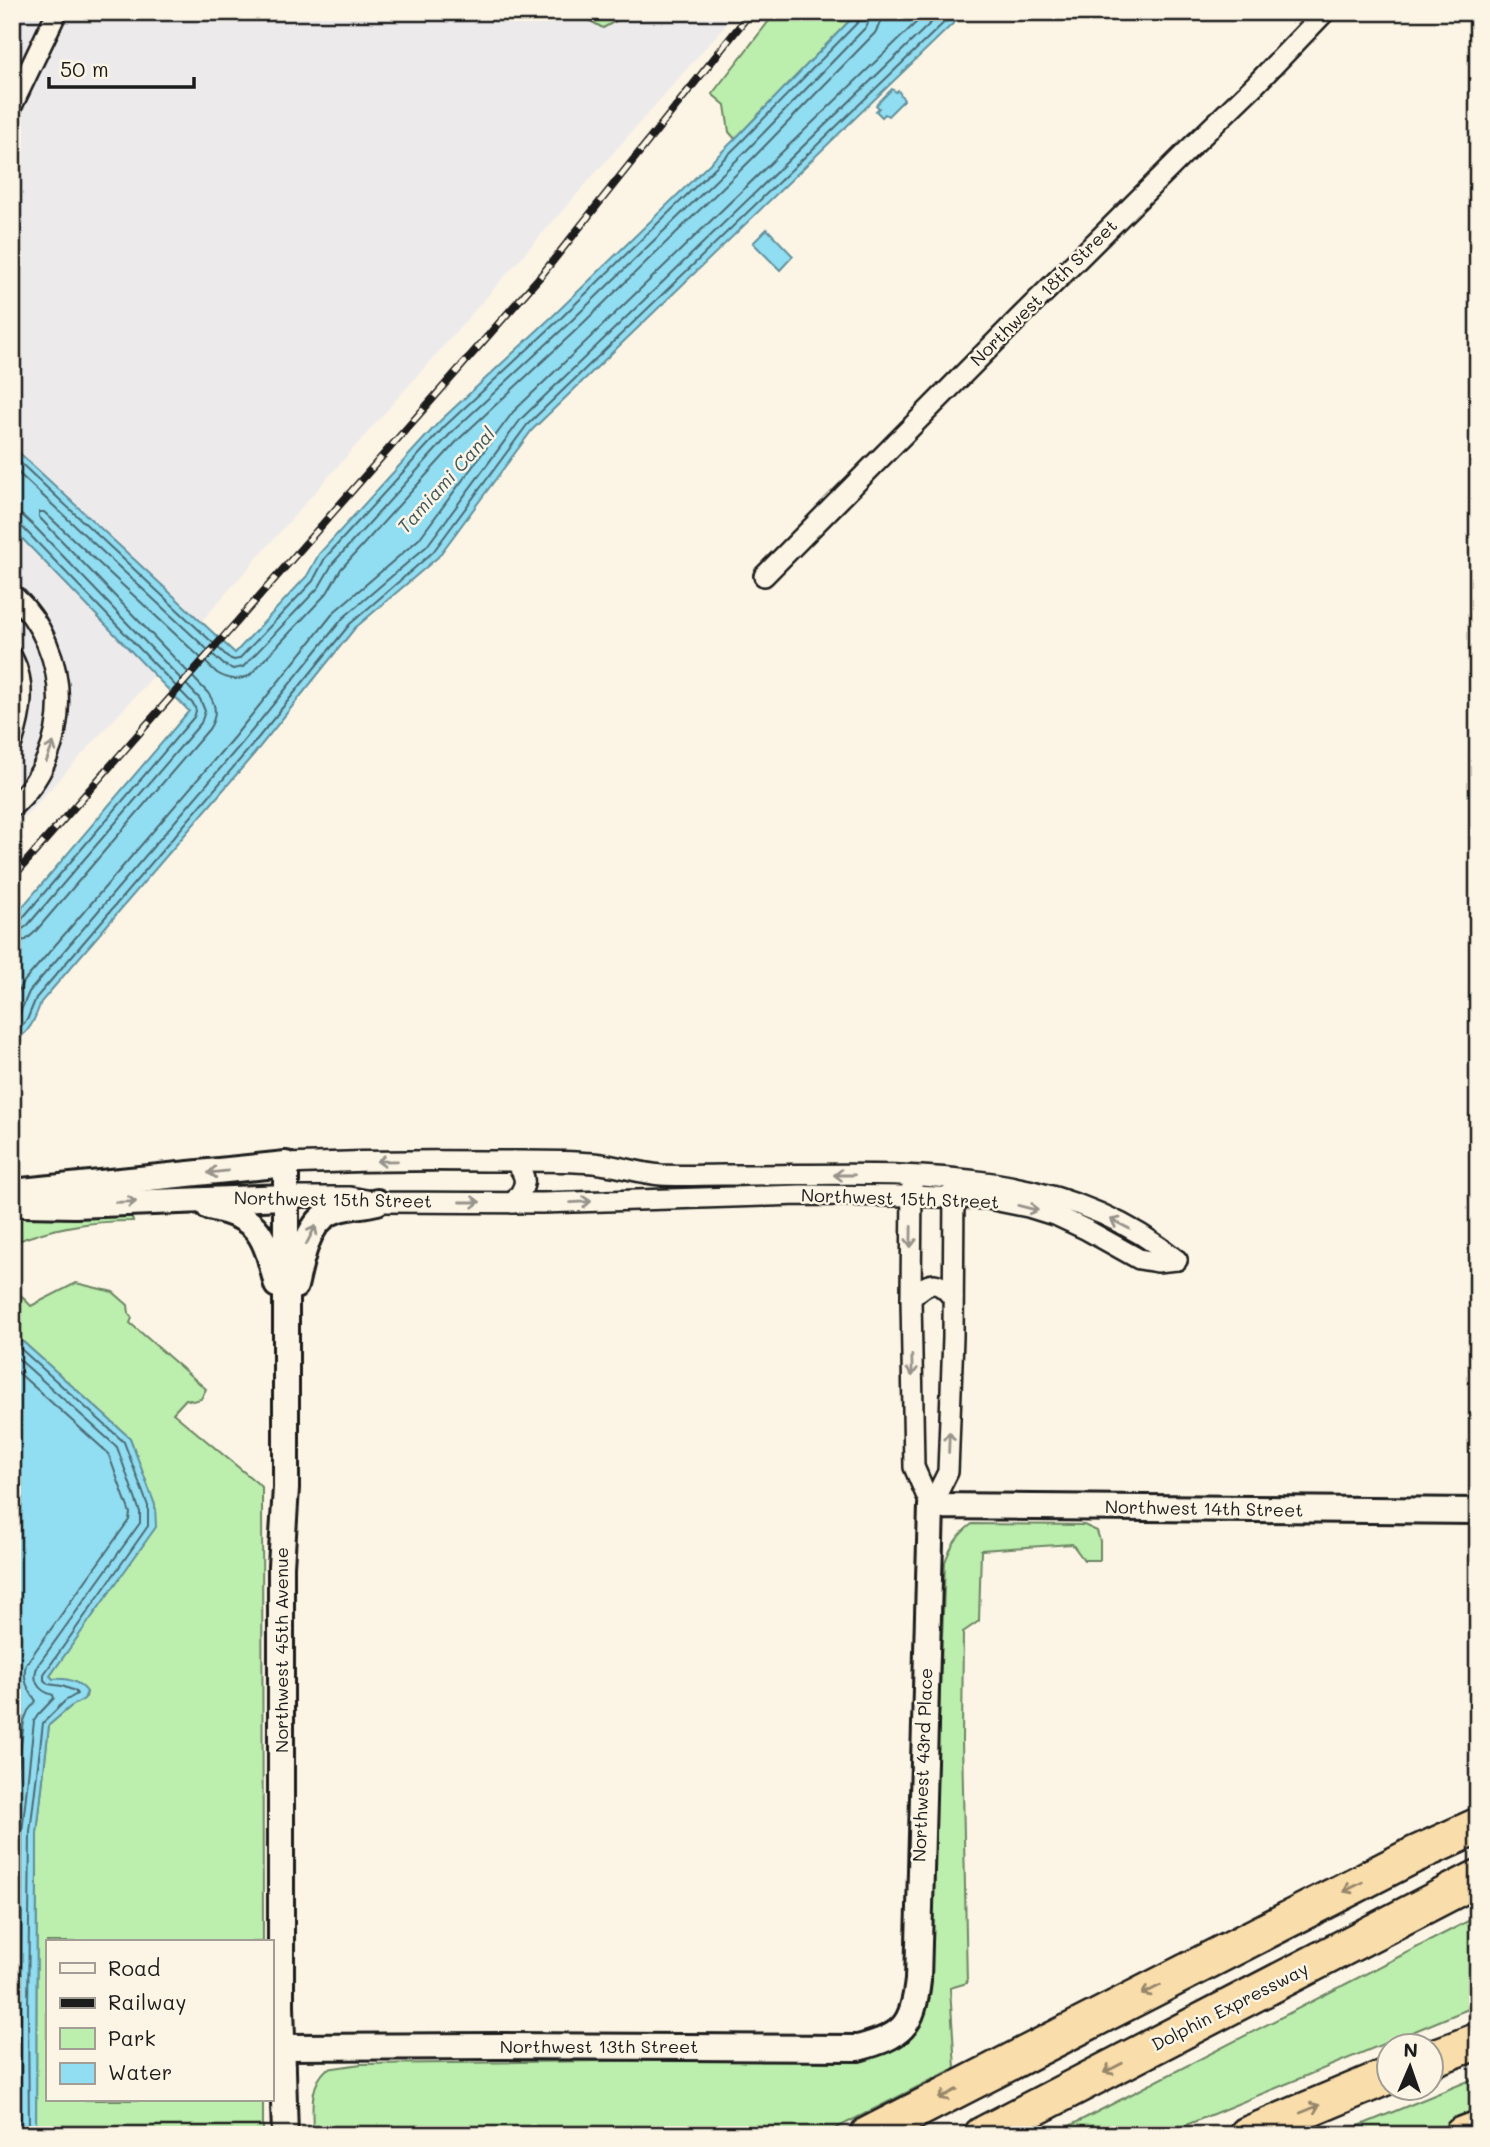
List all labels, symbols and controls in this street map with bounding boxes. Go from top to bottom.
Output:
scale bar [49,46,194,90]
text: 50 m [60,55,109,82]
street label: Northwest 18th Street [965,214,1122,371]
water label: Tamiami Canal [391,421,500,538]
one-way arrow [45,741,58,763]
one-way arrow [376,1154,399,1167]
one-way arrow [207,1165,230,1178]
one-way arrow [833,1168,856,1182]
street label: Northwest 15th Street [801,1183,1000,1213]
street label: Northwest 15th Street [234,1185,432,1213]
one-way arrow [458,1195,481,1209]
one-way arrow [570,1195,593,1208]
one-way arrow [114,1196,137,1209]
one-way arrow [1017,1202,1039,1215]
one-way arrow [1110,1216,1131,1230]
one-way arrow [905,1225,918,1248]
one-way arrow [304,1226,318,1246]
one-way arrow [905,1354,919,1377]
one-way arrow [942,1430,955,1453]
street label: Northwest 14th Street [1105,1494,1303,1522]
street label: Northwest 45th Avenue [269,1547,293,1753]
street label: Northwest 43rd Place [907,1667,937,1863]
one-way arrow [1343,1880,1364,1894]
legend [46,1940,273,2102]
text: Road [108,1954,160,1981]
street label: Dolphin Expressway [1147,1956,1312,2056]
one-way arrow [1141,1984,1162,1998]
text: Railway [108,1988,187,2015]
text: Park [108,2024,156,2051]
north arrow [1374,2032,1444,2102]
street label: Northwest 13th Street [500,2034,698,2058]
text: N [1403,2037,1418,2062]
text: Water [108,2058,172,2085]
one-way arrow [1103,2061,1124,2075]
one-way arrow [938,2088,959,2101]
one-way arrow [1298,2101,1320,2114]

